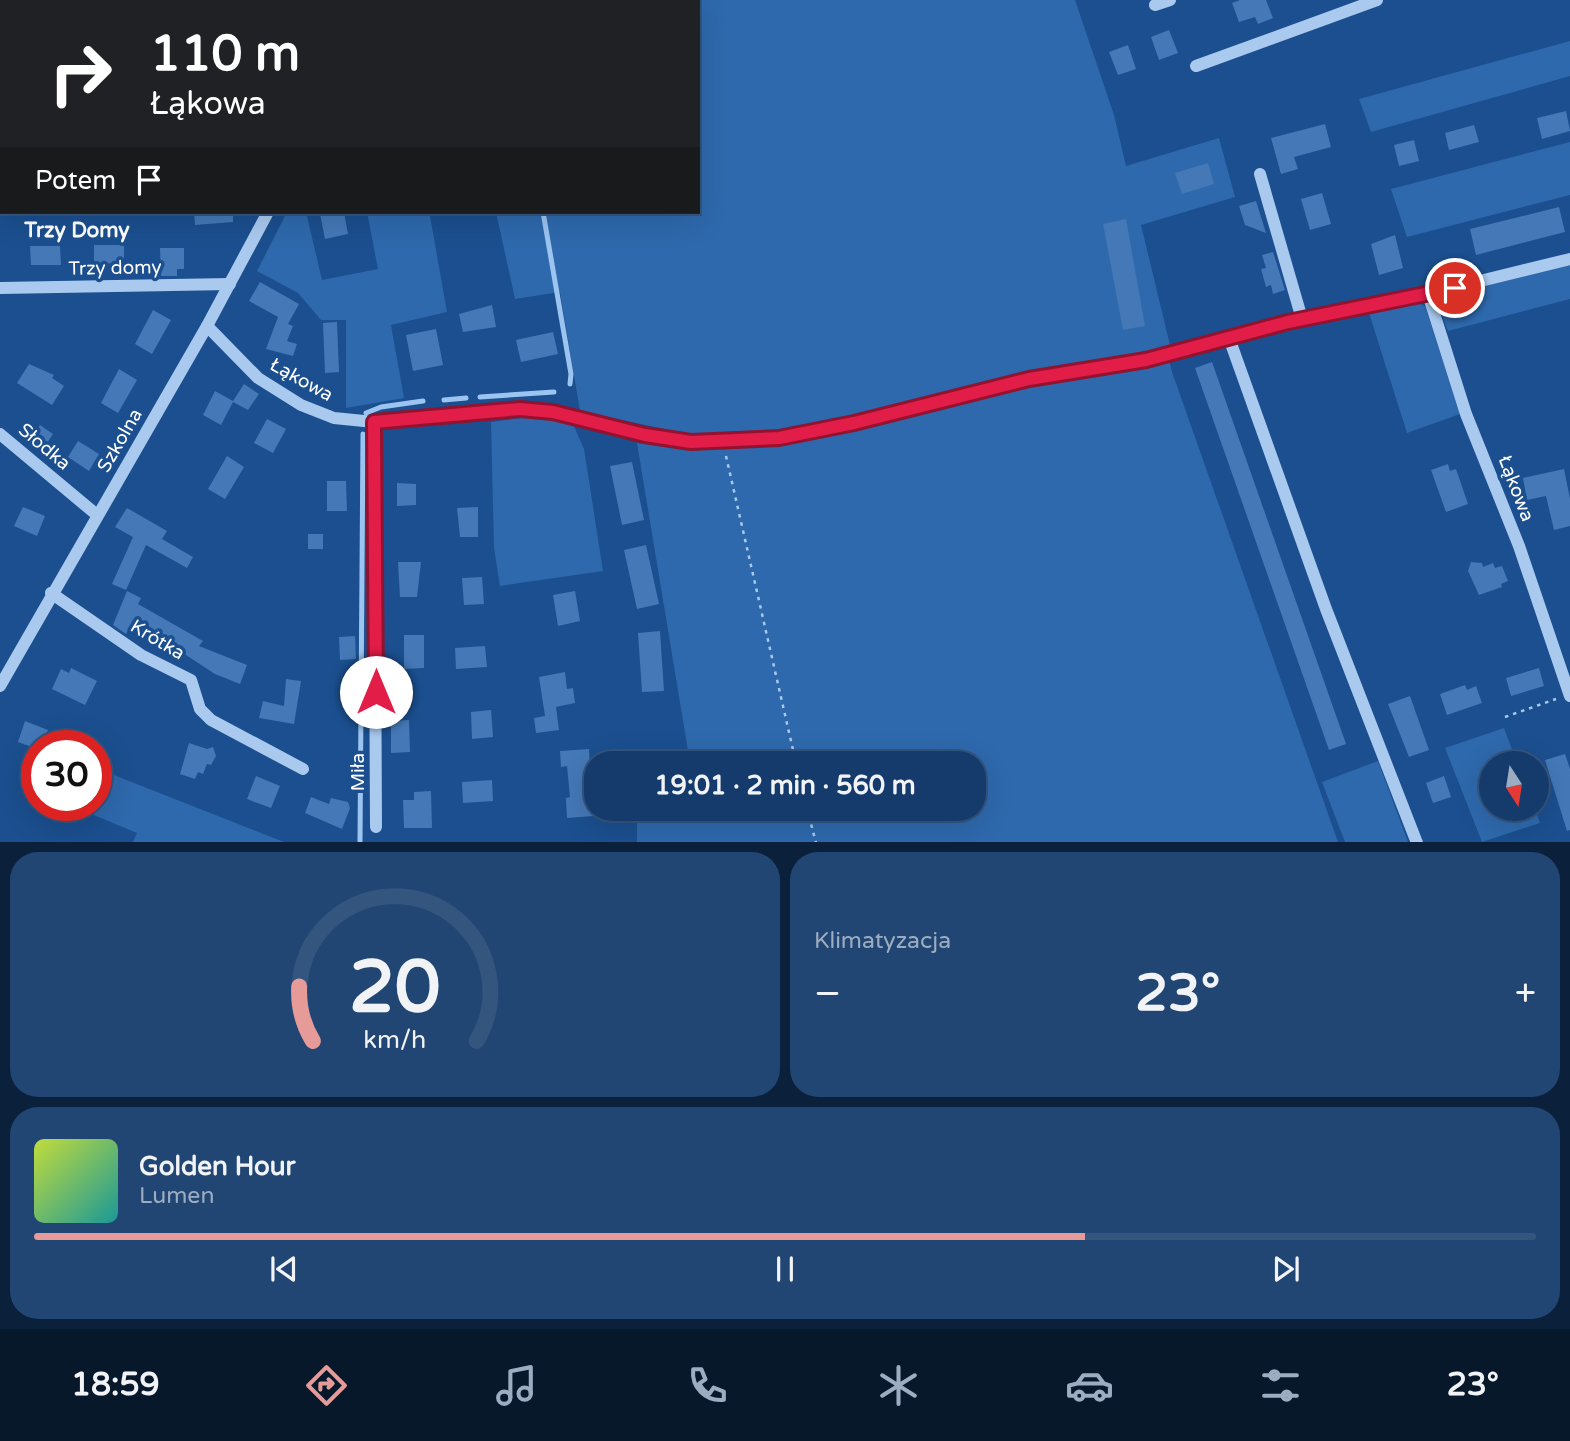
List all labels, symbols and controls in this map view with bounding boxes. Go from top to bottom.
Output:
text: 110 m [150,25,300,84]
icon: right [35,28,126,119]
text: Łąkowa [150,85,266,123]
icon: arrive [130,161,168,199]
text: Potem [35,165,116,196]
district label: Trzy Domy [23,218,130,243]
street label: Trzy domy [68,256,162,280]
pin [1425,258,1485,318]
icon: arrive [1436,269,1474,307]
street label: Łąkowa [266,354,337,406]
street label: Szkolna [93,405,147,476]
street label: Słodka [14,419,75,475]
street label: Łąkowa [1493,452,1539,524]
street label: Krótka [126,615,189,665]
position arrow [339,655,413,729]
speed limit sign: 30 [21,730,112,821]
north arrow [1479,751,1549,821]
map controls [1479,751,1549,821]
street label: Miła [347,753,369,791]
text: 19:01 · 2 min · 560 m [654,770,916,801]
text: Klimatyzacja [814,927,951,955]
text: 20 [349,944,441,1032]
text: 23° [1135,962,1220,1025]
text: − [814,971,841,1017]
text: + [1515,971,1536,1017]
text: km/h [364,1024,426,1054]
text: Golden Hour [139,1151,296,1182]
text: Lumen [139,1182,214,1210]
icon: previous [265,1250,303,1288]
icon: pause [766,1250,804,1288]
icon: next [1267,1250,1305,1288]
icon: directions [302,1361,351,1410]
icon: music [492,1361,541,1410]
icon: phone [683,1361,732,1410]
icon: climate [874,1361,923,1410]
icon: car [1065,1361,1114,1410]
icon: filters [1256,1361,1305,1410]
text: 18:59 [71,1366,160,1404]
text: 23° [1447,1366,1499,1404]

